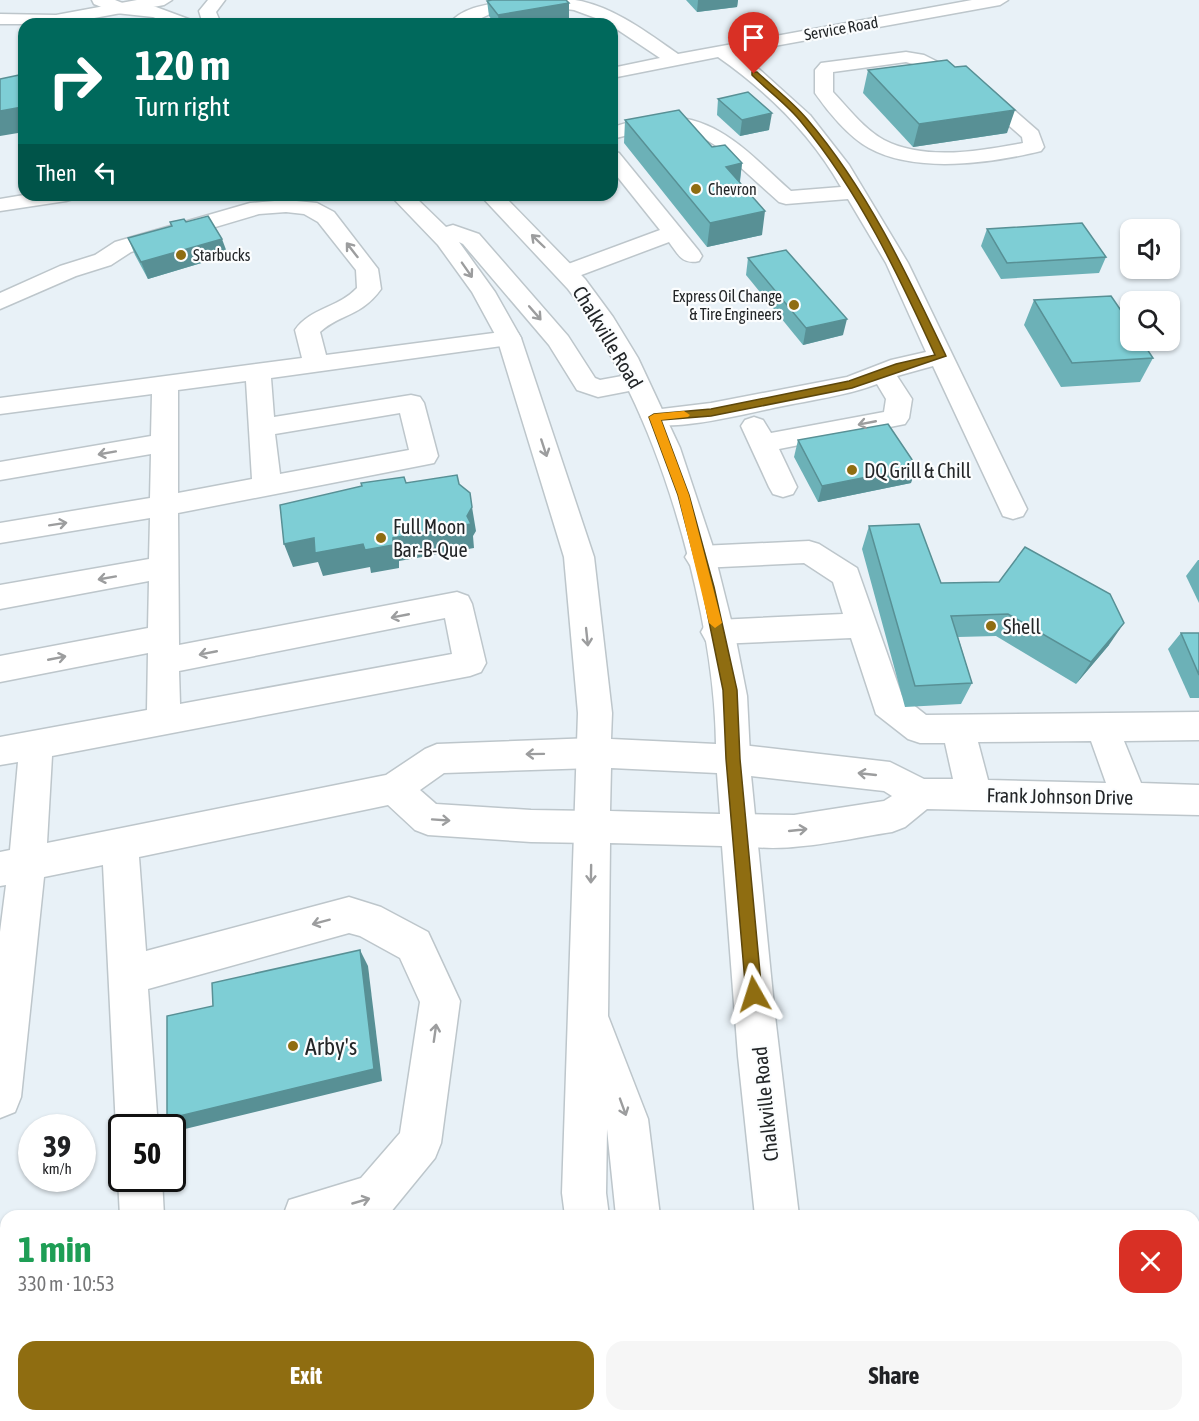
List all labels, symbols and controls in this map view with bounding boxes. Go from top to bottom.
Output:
pin [728,12,779,74]
street label: Service Road [803,13,879,43]
icon: arrive [737,21,770,54]
text: 120 m [135,41,230,89]
icon: right [36,42,114,120]
text: Turn right [135,91,230,122]
icon: left [89,156,122,189]
text: Then [36,160,77,186]
place label: Chevron [708,180,757,198]
marker: Chevron [689,182,703,196]
map controls [1120,219,1180,351]
button: sound [1120,219,1180,279]
one-way arrow [531,234,546,249]
one-way arrow [346,243,359,259]
place label: Starbucks [193,246,251,264]
marker: Starbucks [174,248,188,262]
one-way arrow [461,262,473,278]
street label: Chalkville Road [568,282,648,392]
place label: Express Oil Change & Tire Engineers [672,287,782,324]
button: search [1120,291,1180,351]
marker: Express Oil Change & Tire Engineers [787,298,801,312]
one-way arrow [528,305,542,320]
one-way arrow [858,418,877,429]
one-way arrow [539,438,550,457]
one-way arrow [98,448,117,459]
place label: DQ Grill & Chill [864,459,972,482]
marker: DQ Grill & Chill [845,463,859,477]
place label: Full Moon Bar-B-Que [393,515,468,561]
one-way arrow [47,518,67,529]
marker: Full Moon Bar-B-Que [374,531,388,545]
one-way arrow [97,572,117,583]
one-way arrow [391,611,410,622]
place label: Shell [1003,615,1041,638]
marker: Shell [984,619,998,633]
one-way arrow [582,627,593,647]
one-way arrow [199,648,219,659]
one-way arrow [47,652,67,663]
one-way arrow [525,748,545,760]
one-way arrow [857,768,877,779]
street label: Frank Johnson Drive [986,783,1134,809]
one-way arrow [431,815,451,826]
one-way arrow [788,824,808,835]
one-way arrow [585,863,596,883]
one-way arrow [312,917,331,928]
position arrow [722,962,786,1026]
one-way arrow [430,1024,441,1044]
place label: Arby's [305,1033,357,1060]
marker: Arby's [286,1039,300,1053]
street label: Chalkville Road [748,1045,782,1163]
one-way arrow [618,1097,629,1116]
speed limit sign: 50 [108,1114,186,1192]
text: 39 [43,1129,71,1163]
text: km/h [42,1160,72,1177]
one-way arrow [351,1194,370,1206]
text: 1 min [18,1228,92,1270]
button: close [1119,1230,1182,1293]
text: 330 m · 10:53 [18,1272,115,1295]
button: Exit [18,1341,594,1410]
button: Share [606,1341,1182,1410]

